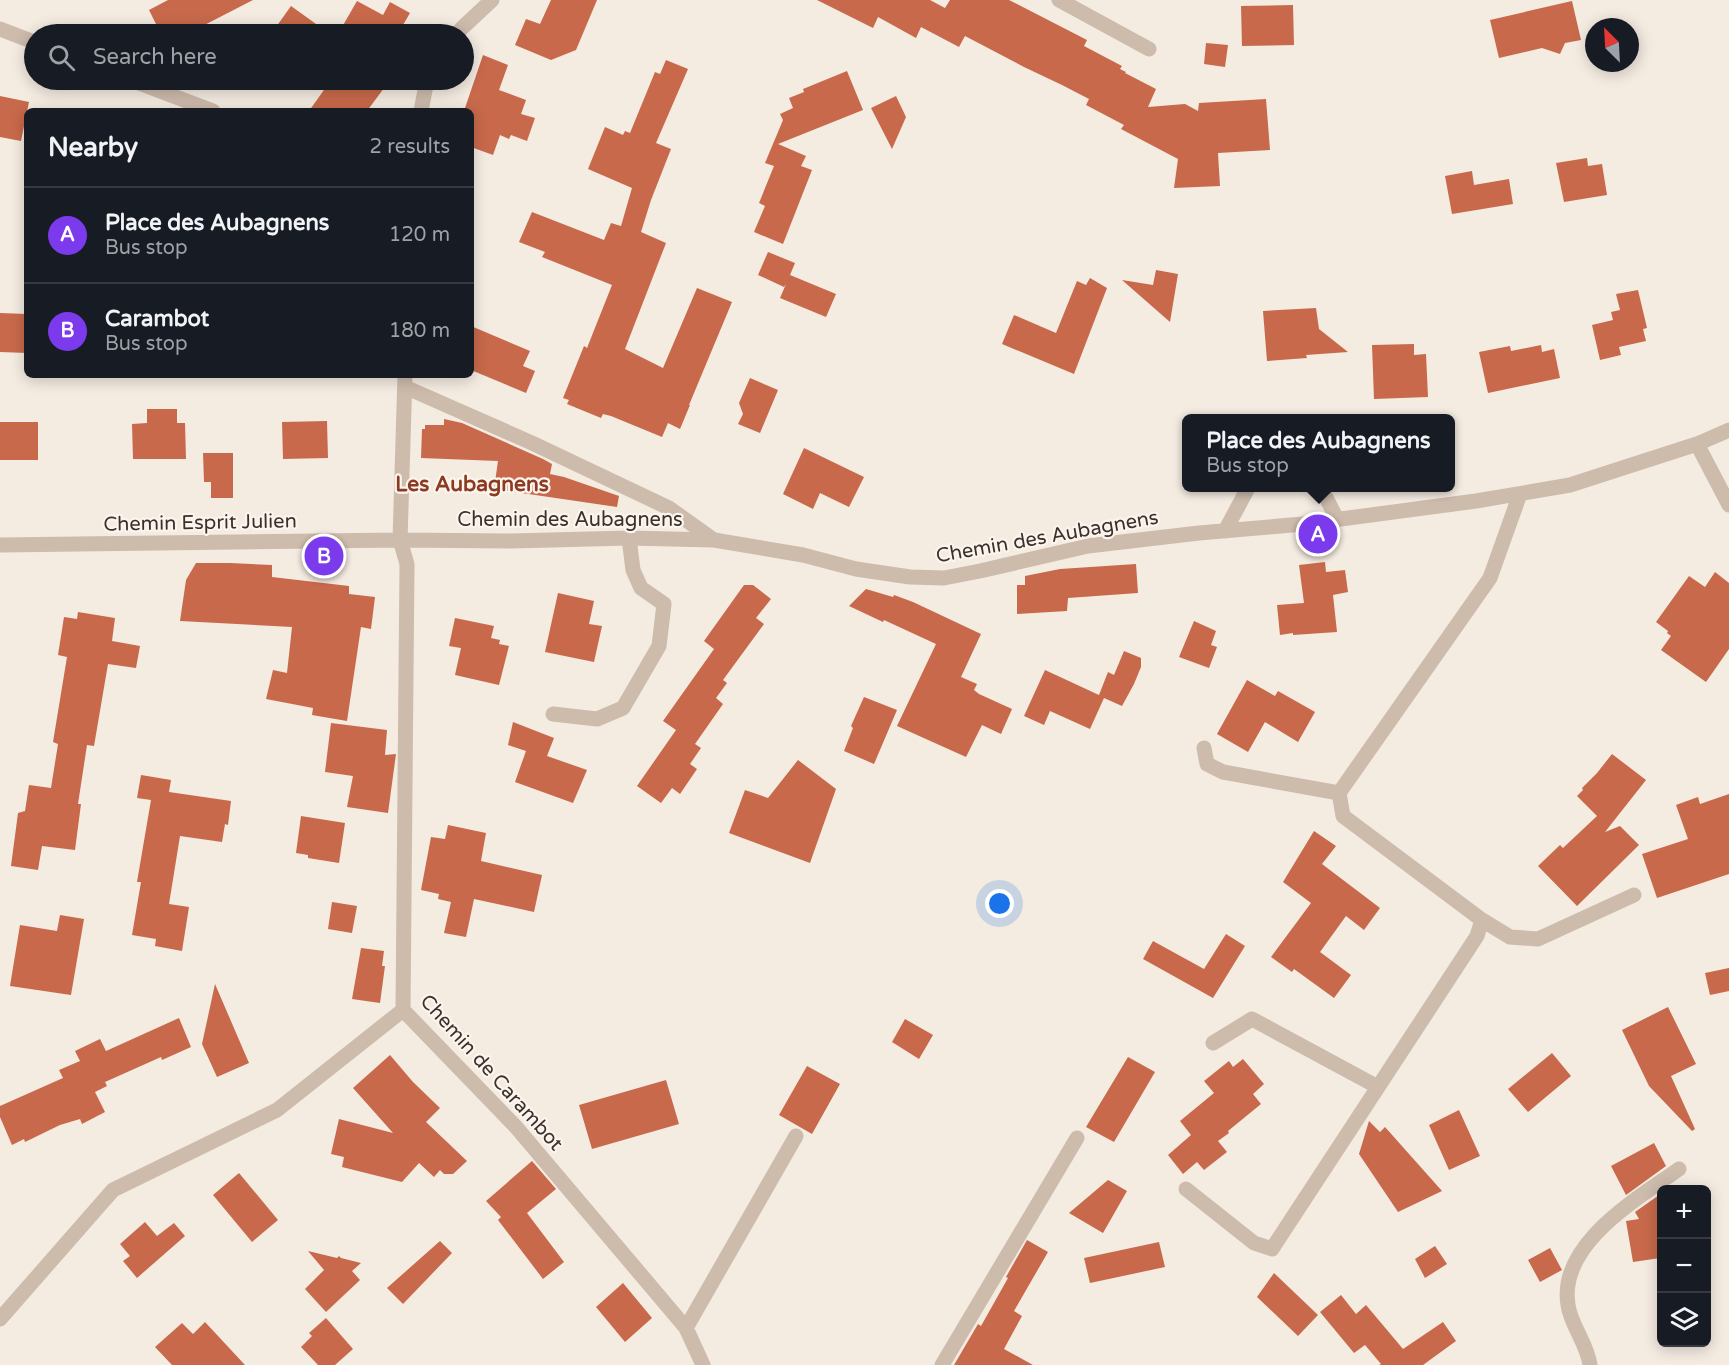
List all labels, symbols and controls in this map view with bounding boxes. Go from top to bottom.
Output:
north arrow [1585,18,1639,72]
search box [24,24,474,90]
icon: search [45,41,78,74]
text: Search here [93,44,217,70]
text: Nearby [48,132,138,163]
text: 2 results [370,135,450,159]
text: Place des Aubagnens [105,210,329,236]
text: A [60,223,75,247]
text: 120 m [389,223,450,247]
text: Bus stop [105,236,188,260]
text: Carambot [105,306,209,332]
text: B [61,319,74,343]
text: 180 m [389,319,450,343]
text: Bus stop [105,332,188,356]
popup [1182,414,1455,492]
text: Place des Aubagnens [1206,428,1431,454]
text: Bus stop [1206,454,1289,478]
district label: Les Aubagnens [395,472,549,497]
street label: Chemin des Aubagnens [934,506,1160,568]
street label: Chemin des Aubagnens [457,508,683,532]
street label: Chemin Esprit Julien [103,509,297,537]
pin: A [1298,512,1338,556]
pin: B [304,534,344,578]
your location [985,889,1014,918]
street label: Chemin de Carambot [415,990,568,1156]
map controls [1657,1185,1711,1347]
button: + [1657,1185,1711,1239]
button: − [1657,1239,1711,1293]
button: layers [1657,1293,1711,1347]

